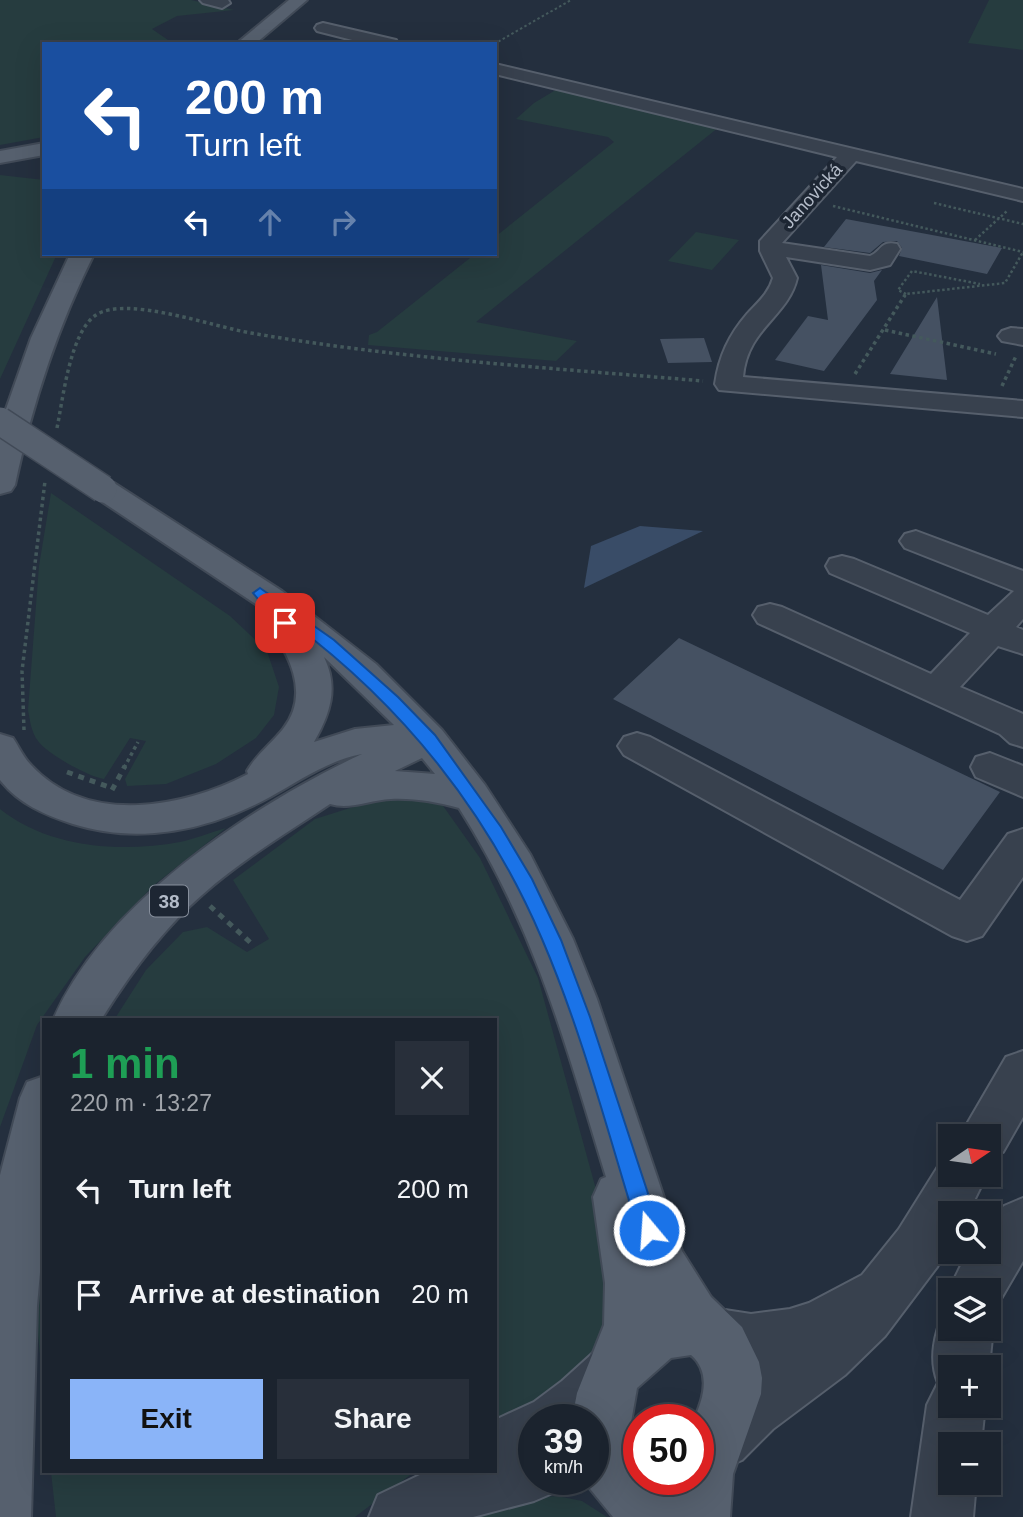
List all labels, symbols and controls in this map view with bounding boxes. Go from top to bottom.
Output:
icon: left [70,70,161,161]
text: 200 m [185,70,324,124]
text: Turn left [185,127,301,163]
street label: Janovická [778,159,847,232]
icon: left [178,203,216,241]
icon: ahead [251,203,289,241]
icon: right [324,203,362,241]
pin [255,593,315,653]
icon: arrive [266,604,304,642]
road number: 38 [150,886,188,917]
text: 1 min [70,1040,180,1087]
button: close [395,1041,469,1115]
text: 220 m · 13:27 [70,1090,212,1116]
north arrow [938,1124,1001,1186]
map controls [938,1124,1001,1495]
icon: left [70,1171,108,1209]
text: Turn left [129,1174,231,1204]
text: 200 m [397,1174,469,1204]
position arrow [612,1193,686,1267]
button: search [938,1201,1001,1264]
icon: arrive [70,1276,108,1314]
button: layers [938,1278,1001,1341]
text: Arrive at destination [129,1279,380,1309]
text: 20 m [411,1279,469,1309]
button: + [938,1355,1001,1418]
button: Exit [70,1379,263,1459]
button: Share [277,1379,469,1459]
speed limit sign: 50 [623,1404,714,1495]
text: 39 [544,1421,583,1460]
button: − [938,1432,1001,1495]
text: km/h [544,1457,583,1477]

